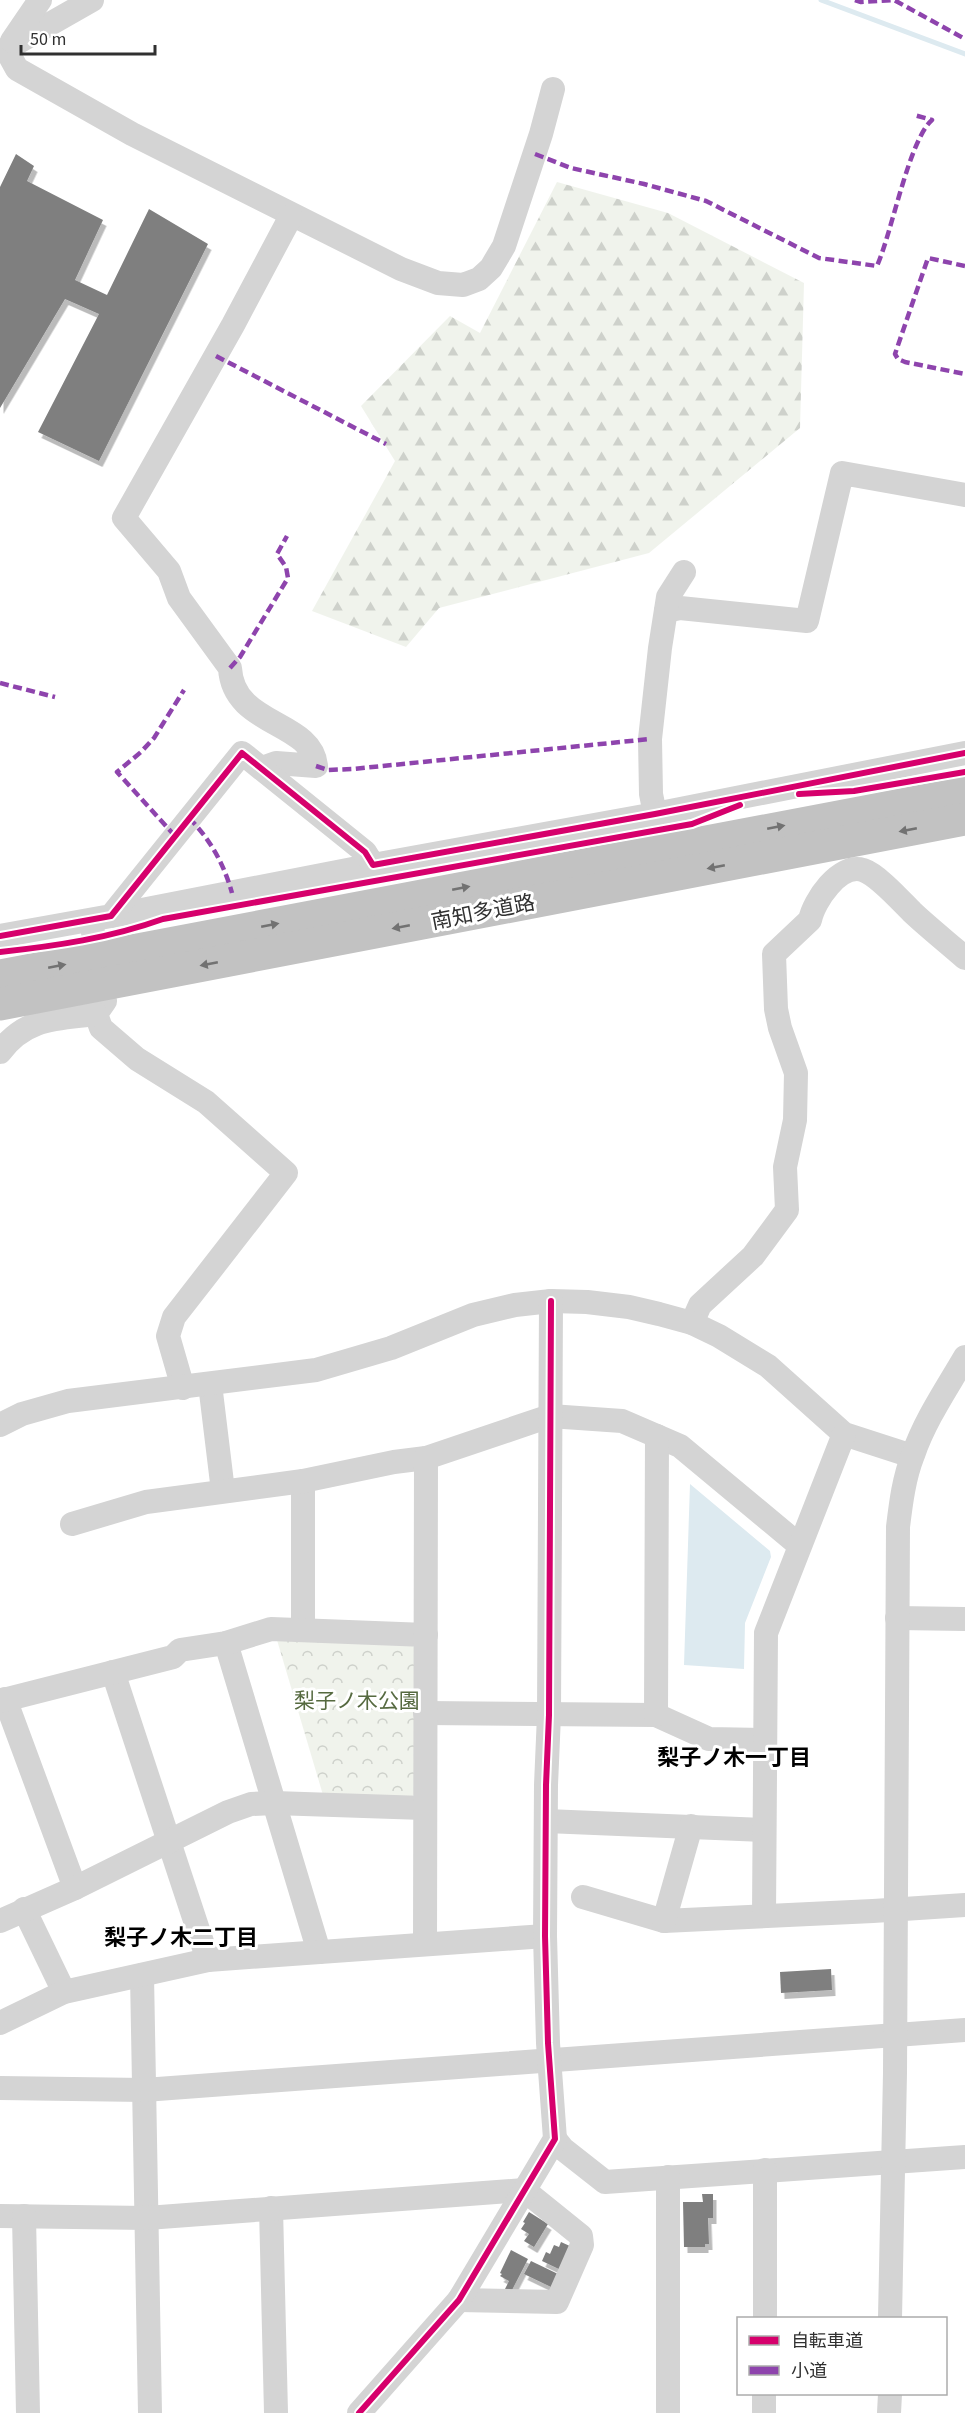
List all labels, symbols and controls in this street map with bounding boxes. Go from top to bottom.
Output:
scale bar [21,18,154,56]
text: 50 m [30,27,66,52]
one-way arrow [767,822,786,831]
one-way arrow [898,826,917,835]
one-way arrow [706,863,725,872]
one-way arrow [452,883,471,892]
street label: 南知多道路 [429,887,537,937]
one-way arrow [260,920,279,929]
one-way arrow [391,923,410,932]
one-way arrow [200,960,219,969]
one-way arrow [48,961,67,970]
park label: 梨子ノ木公園 [294,1686,420,1716]
district label: 梨子ノ木一丁目 [657,1742,811,1774]
district label: 梨子ノ木二丁目 [104,1922,258,1954]
legend [737,2317,947,2395]
text: 自転車道 [791,2329,863,2354]
text: 小道 [791,2359,827,2384]

